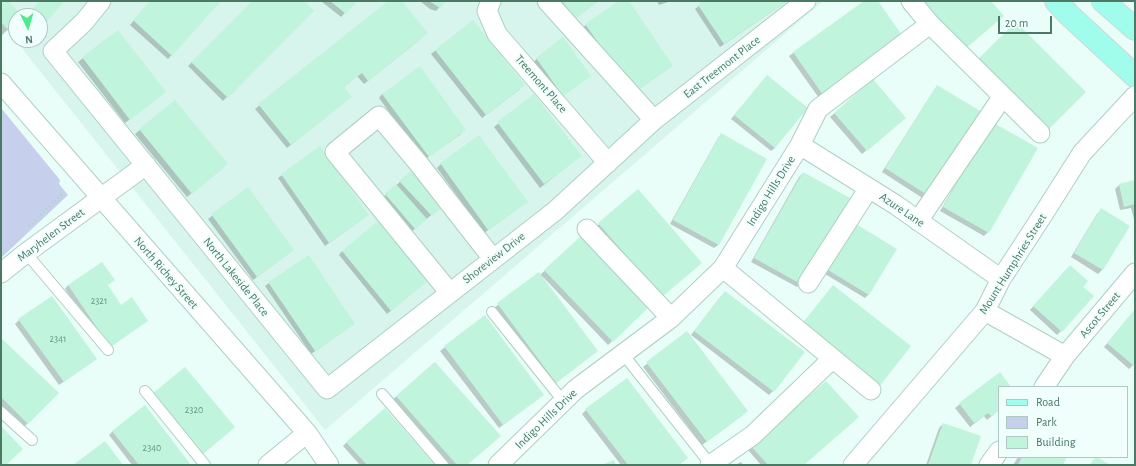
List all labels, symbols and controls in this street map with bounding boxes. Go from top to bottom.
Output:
north arrow [8,8,48,48]
scale bar [1000,8,1054,34]
text: 20 m [1005,17,1028,29]
street label: East Treemont Place [681,33,763,101]
text: N [25,34,33,45]
street label: Treemont Place [512,52,570,116]
street label: Indigo Hills Drive [744,153,798,229]
street label: Azure Lane [877,190,927,230]
street label: Maryhelen Street [14,205,88,265]
street label: Mount Humphries Street [976,211,1050,317]
street label: Shoreview Drive [460,229,528,287]
street label: North Richey Street [131,234,201,312]
street label: North Lakeside Place [200,235,272,319]
street label: Ascot Street [1077,289,1123,341]
house number: 2321 [91,295,107,307]
house number: 2341 [50,333,66,345]
street label: Indigo Hills Drive [512,386,580,452]
legend [998,386,1128,458]
text: Road [1036,396,1060,408]
house number: 2320 [185,404,203,416]
text: Park [1036,416,1057,428]
text: Building [1036,436,1076,448]
house number: 2340 [143,442,161,454]

